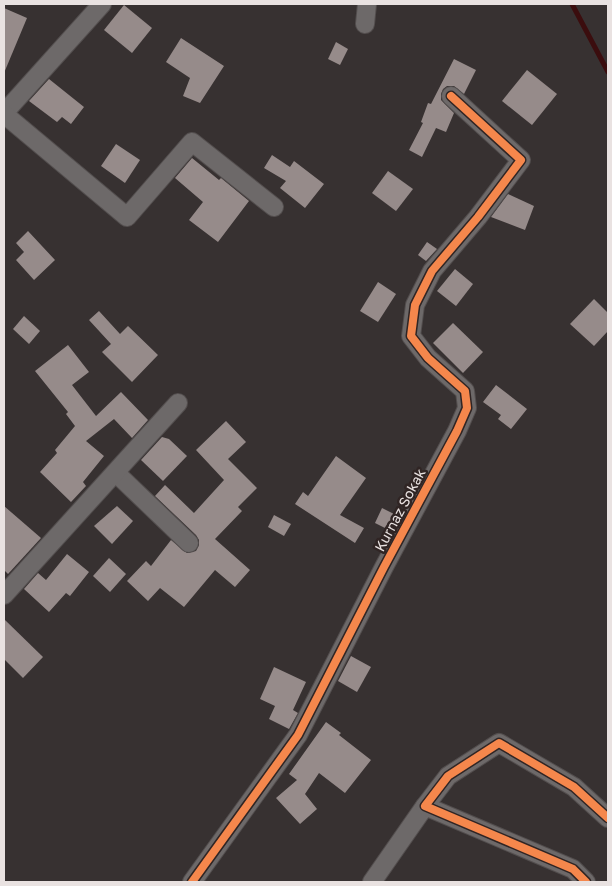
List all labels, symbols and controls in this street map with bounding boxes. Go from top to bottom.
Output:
street label: Kurnaz Sokak [371,465,429,554]

